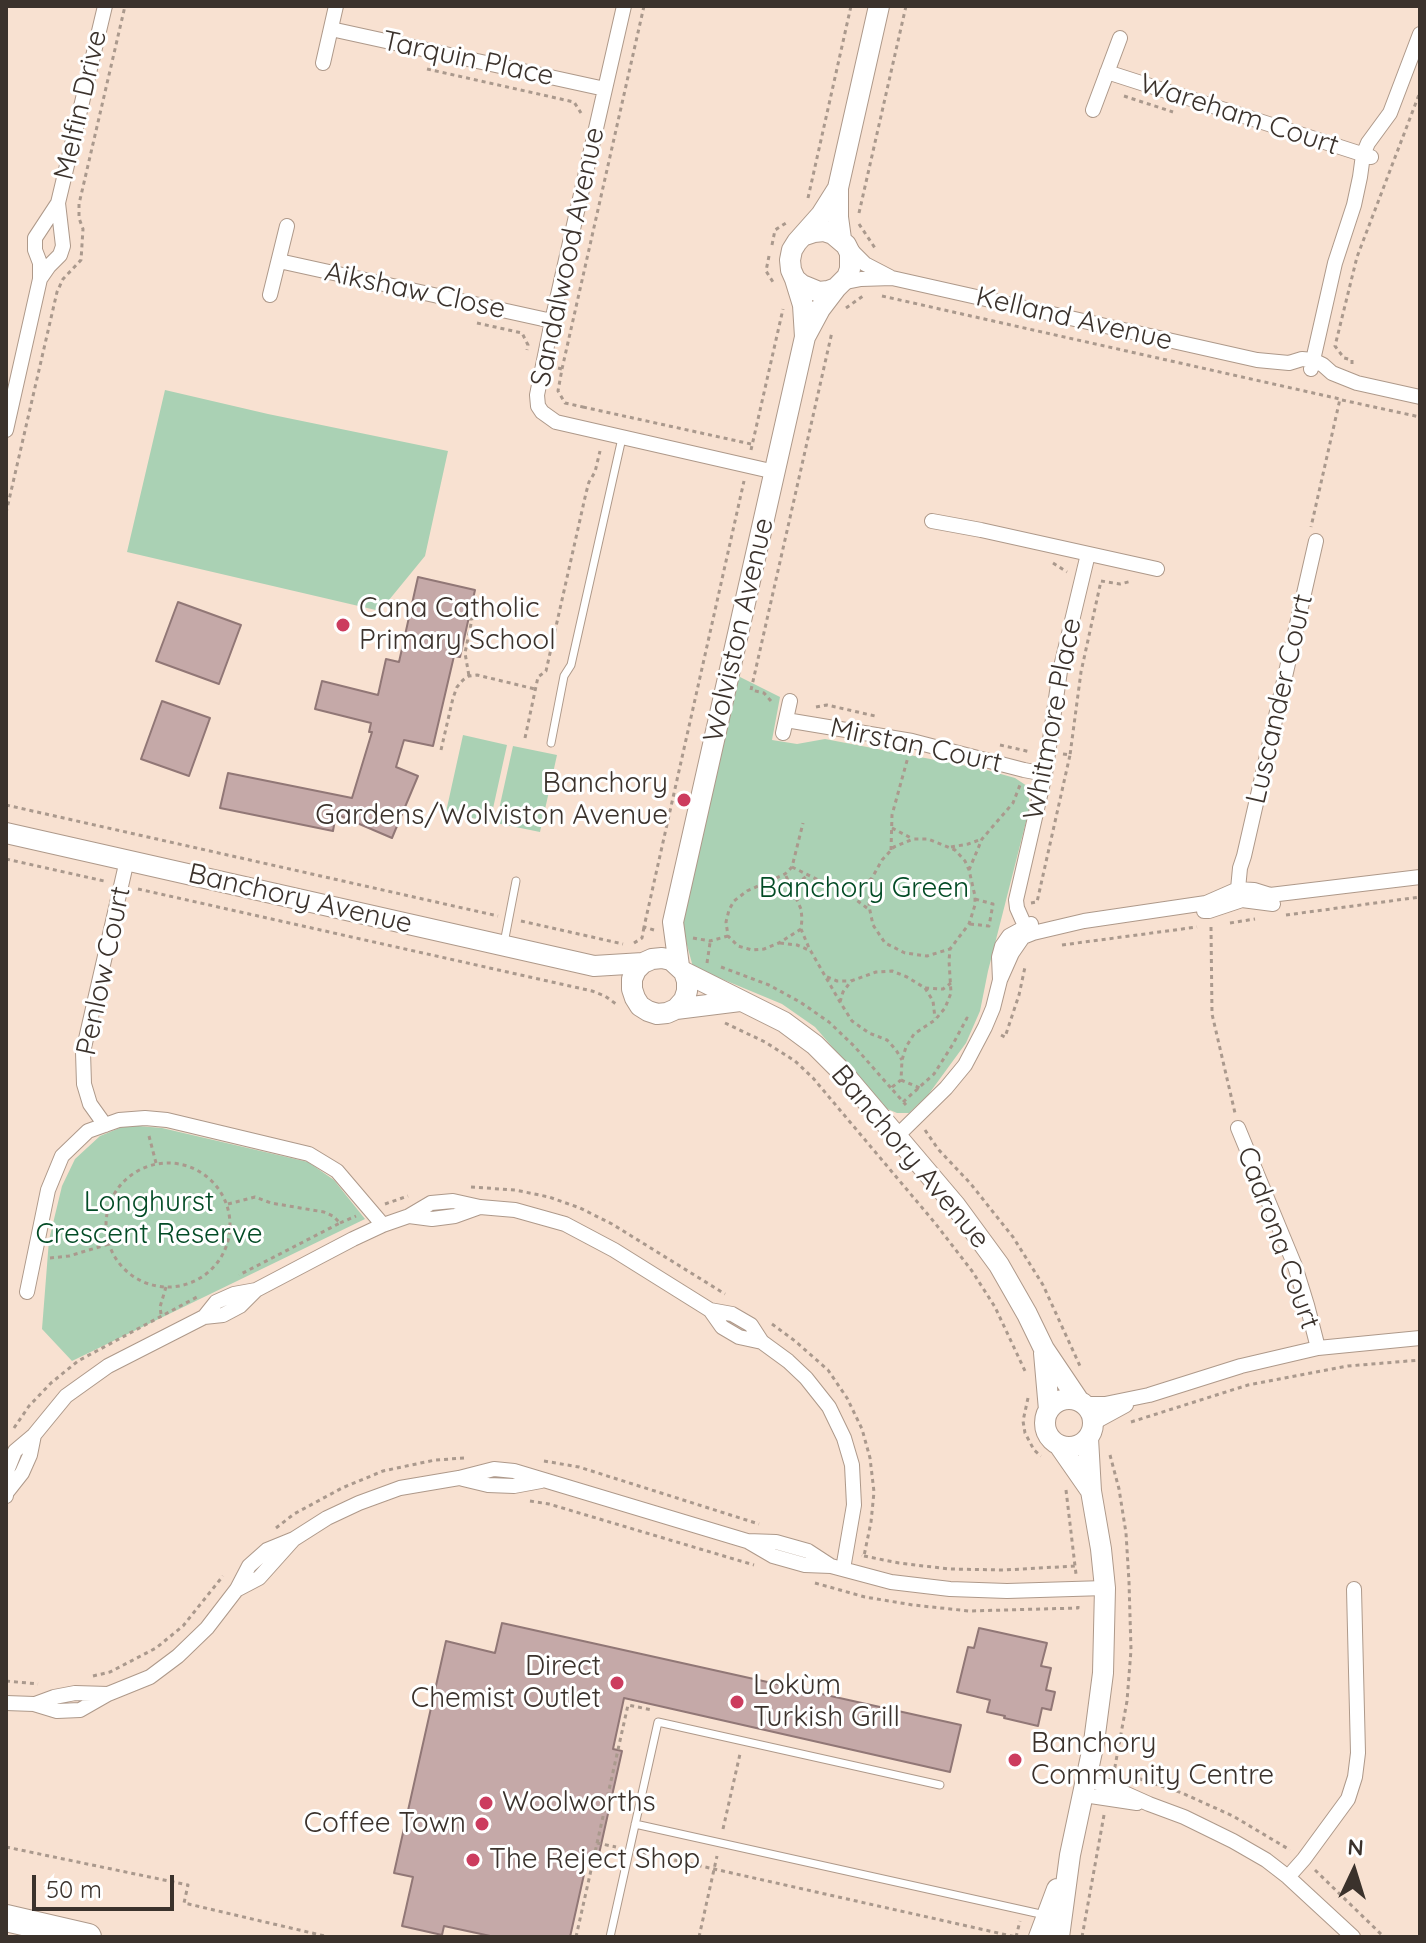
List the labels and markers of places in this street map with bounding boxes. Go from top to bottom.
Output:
place label: Cana Catholic Primary School [359,592,556,658]
marker: Cana Catholic Primary School [334,616,352,634]
place label: Banchory Gardens/Wolviston Avenue [315,767,668,833]
marker: Banchory Gardens/Wolviston Avenue [675,791,693,809]
place label: Direct Chemist Outlet [411,1650,601,1716]
place label: Lokùm Turkish Grill [753,1669,900,1735]
marker: Direct Chemist Outlet [608,1674,626,1692]
marker: Lokùm Turkish Grill [728,1693,746,1711]
place label: Banchory Community Centre [1031,1727,1274,1793]
marker: Banchory Community Centre [1006,1751,1024,1769]
place label: Woolworths [502,1786,656,1820]
marker: Woolworths [477,1794,495,1812]
place label: Coffee Town [304,1807,466,1841]
marker: Coffee Town [473,1815,491,1833]
place label: The Reject Shop [489,1843,700,1877]
marker: The Reject Shop [464,1851,482,1869]

